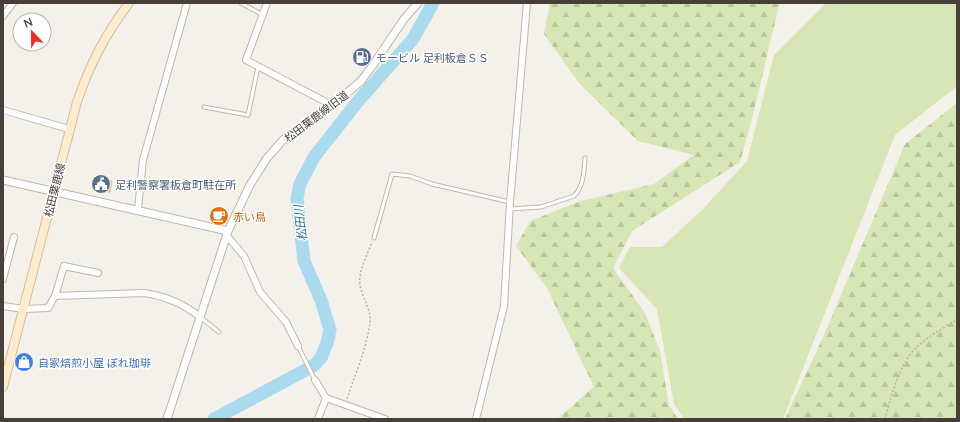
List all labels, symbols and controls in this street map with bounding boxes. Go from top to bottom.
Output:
north arrow [12,12,52,52]
text: N [22,15,34,30]
fuel station icon: モービル 足利板倉ＳＳ [351,46,373,68]
place label: モービル 足利板倉ＳＳ [376,51,489,64]
street label: 松田葉鹿線旧道 [281,88,351,144]
street label: 松田葉鹿線 [41,162,67,218]
public building icon: 足利警察署板倉町駐在所 [90,173,112,195]
place label: 足利警察署板倉町駐在所 [115,178,237,191]
water label: 松田川 [290,202,310,242]
cafe icon: 赤い鳥 [208,205,230,227]
place label: 赤い鳥 [233,210,266,223]
shop icon: 自家焙煎小屋 ぽれ珈琲 [13,351,35,373]
place label: 自家焙煎小屋 ぽれ珈琲 [38,356,151,369]

